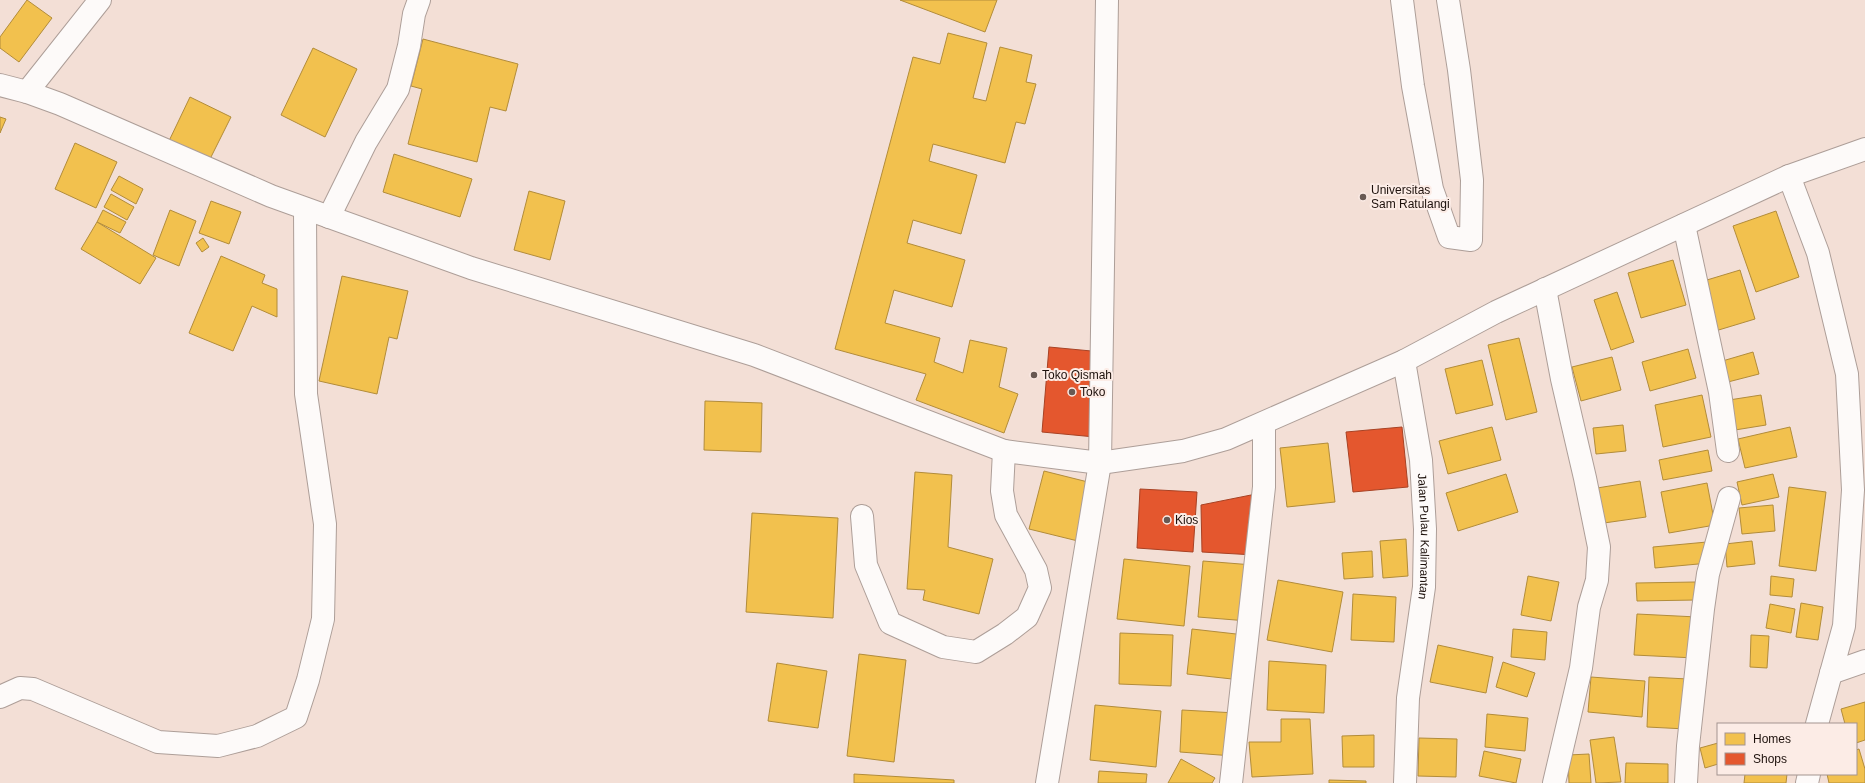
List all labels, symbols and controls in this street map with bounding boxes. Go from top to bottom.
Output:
place label: Universitas Sam Ratulangi [1371,183,1450,211]
marker: Universitas Sam Ratulangi [1358,192,1368,202]
place label: Toko Qismah [1042,368,1112,382]
marker: Toko Qismah [1029,370,1039,380]
place label: Toko [1080,385,1106,399]
marker: Toko [1067,387,1077,397]
street label: Jalan Pulau Kalimantan [1415,473,1432,600]
place label: Kios [1175,513,1198,527]
marker: Kios [1162,515,1172,525]
legend [1717,723,1857,775]
text: Homes [1753,732,1791,746]
text: Shops [1753,752,1787,766]

